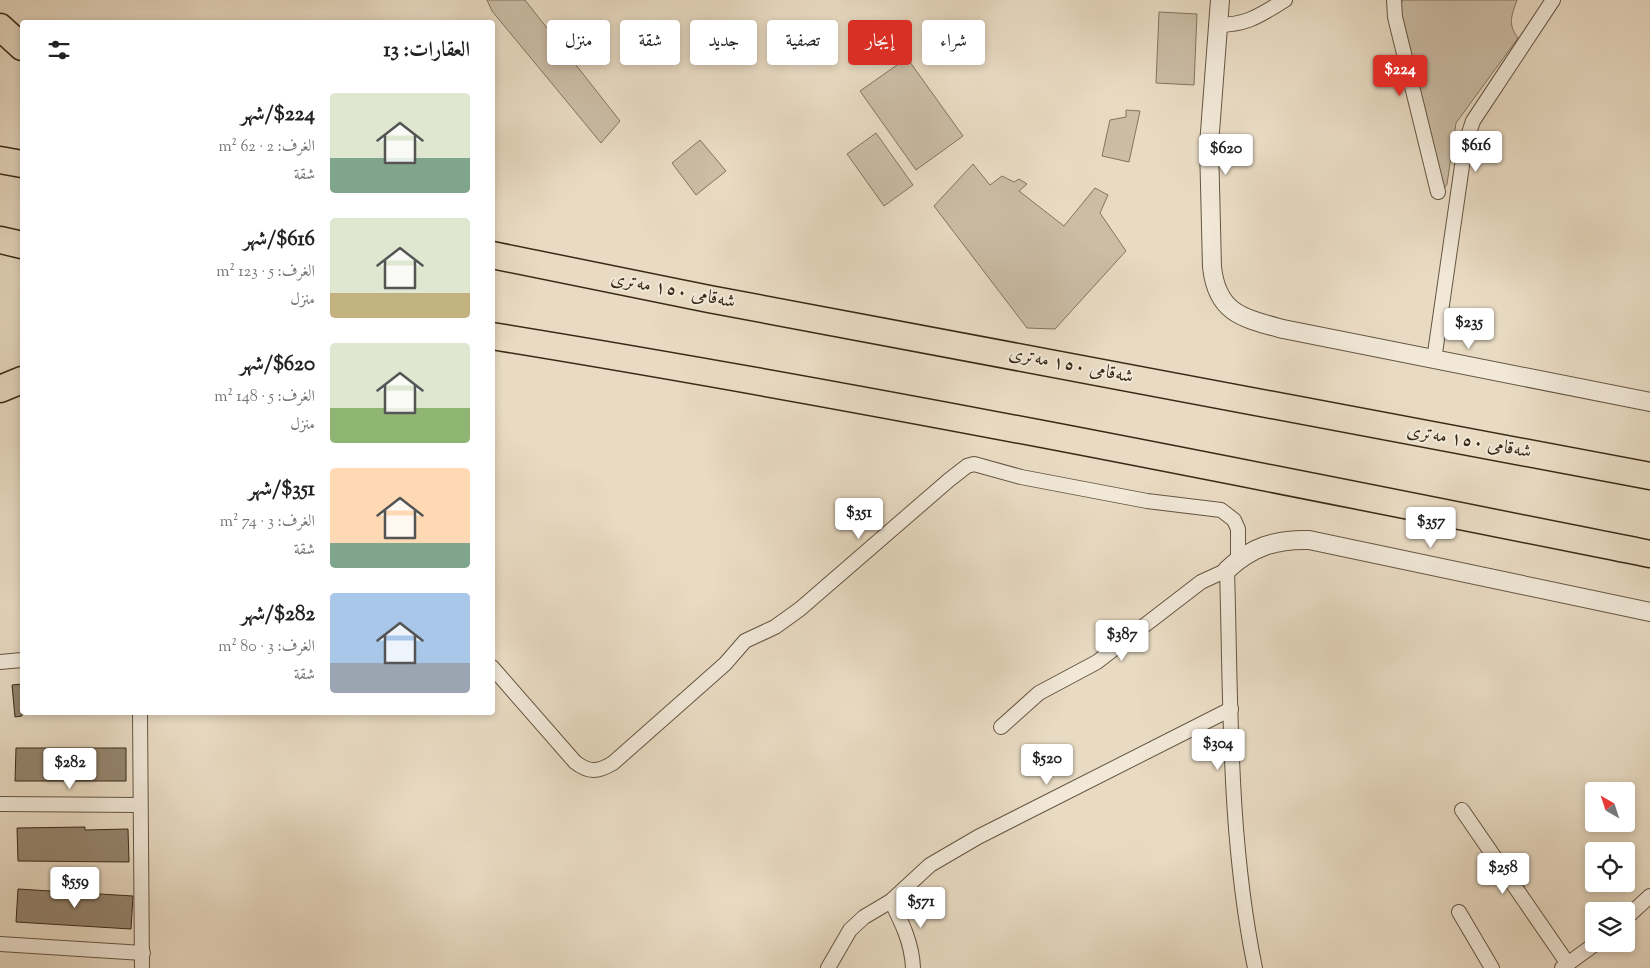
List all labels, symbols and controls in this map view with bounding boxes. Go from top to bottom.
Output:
chip: منزل [547,20,610,65]
chip: شقة [620,20,680,65]
chip: جديد [690,20,757,65]
chip: تصفية [767,20,838,65]
chip: إيجار [848,20,912,65]
chip: شراء [922,20,985,65]
icon: filters [45,36,73,64]
text: العقارات: 13 [383,36,470,66]
pin: $224 [1370,54,1430,97]
text: $224 [1384,59,1416,82]
text: $224/شهر [241,100,315,130]
icon: home [370,113,430,173]
pin: $616 [1446,130,1506,173]
pin: $620 [1196,134,1256,176]
text: $616 [1461,135,1491,158]
text: الغرف: 2 · 62 m² [218,136,315,159]
text: $620 [1210,138,1242,161]
text: شقة [294,164,315,187]
text: $616/شهر [243,225,315,255]
icon: home [370,238,430,298]
text: الغرف: 5 · 123 m² [216,261,315,284]
street label: شەقامی ١٥٠ مەتری [608,266,738,316]
text: منزل [290,289,315,312]
pin: $235 [1439,308,1499,350]
text: $235 [1455,312,1483,335]
street label: شەقامی ١٥٠ مەتری [1006,341,1136,391]
text: $620/شهر [240,350,315,380]
icon: home [370,363,430,423]
text: الغرف: 5 · 148 m² [214,386,315,409]
text: منزل [290,414,315,437]
street label: شەقامی ١٥٠ مەتری [1404,418,1534,466]
text: $351/شهر [248,475,315,505]
icon: home [370,488,430,548]
pin: $351 [829,498,889,540]
text: $351 [846,502,872,525]
pin: $357 [1401,506,1461,549]
text: الغرف: 3 · 74 m² [220,511,315,534]
text: $357 [1417,511,1445,534]
text: شقة [294,539,315,562]
text: $282/شهر [241,600,315,630]
icon: home [370,613,430,673]
pin: $387 [1092,620,1152,662]
text: $387 [1106,624,1138,647]
text: الغرف: 3 · 80 m² [218,636,315,659]
text: شقة [294,664,315,687]
pin: $304 [1188,728,1248,771]
text: $304 [1203,733,1233,756]
pin: $520 [1017,744,1077,786]
pin: $282 [40,748,100,790]
text: $520 [1032,748,1062,771]
text: $282 [54,752,86,775]
north arrow [1585,782,1635,832]
map controls [1585,782,1635,952]
button: locate [1585,842,1635,892]
pin: $258 [1473,852,1533,895]
text: $258 [1488,857,1518,880]
pin: $559 [45,866,105,909]
text: $559 [61,871,89,894]
pin: $571 [891,886,951,929]
text: $571 [907,891,935,914]
button: layers [1585,902,1635,952]

